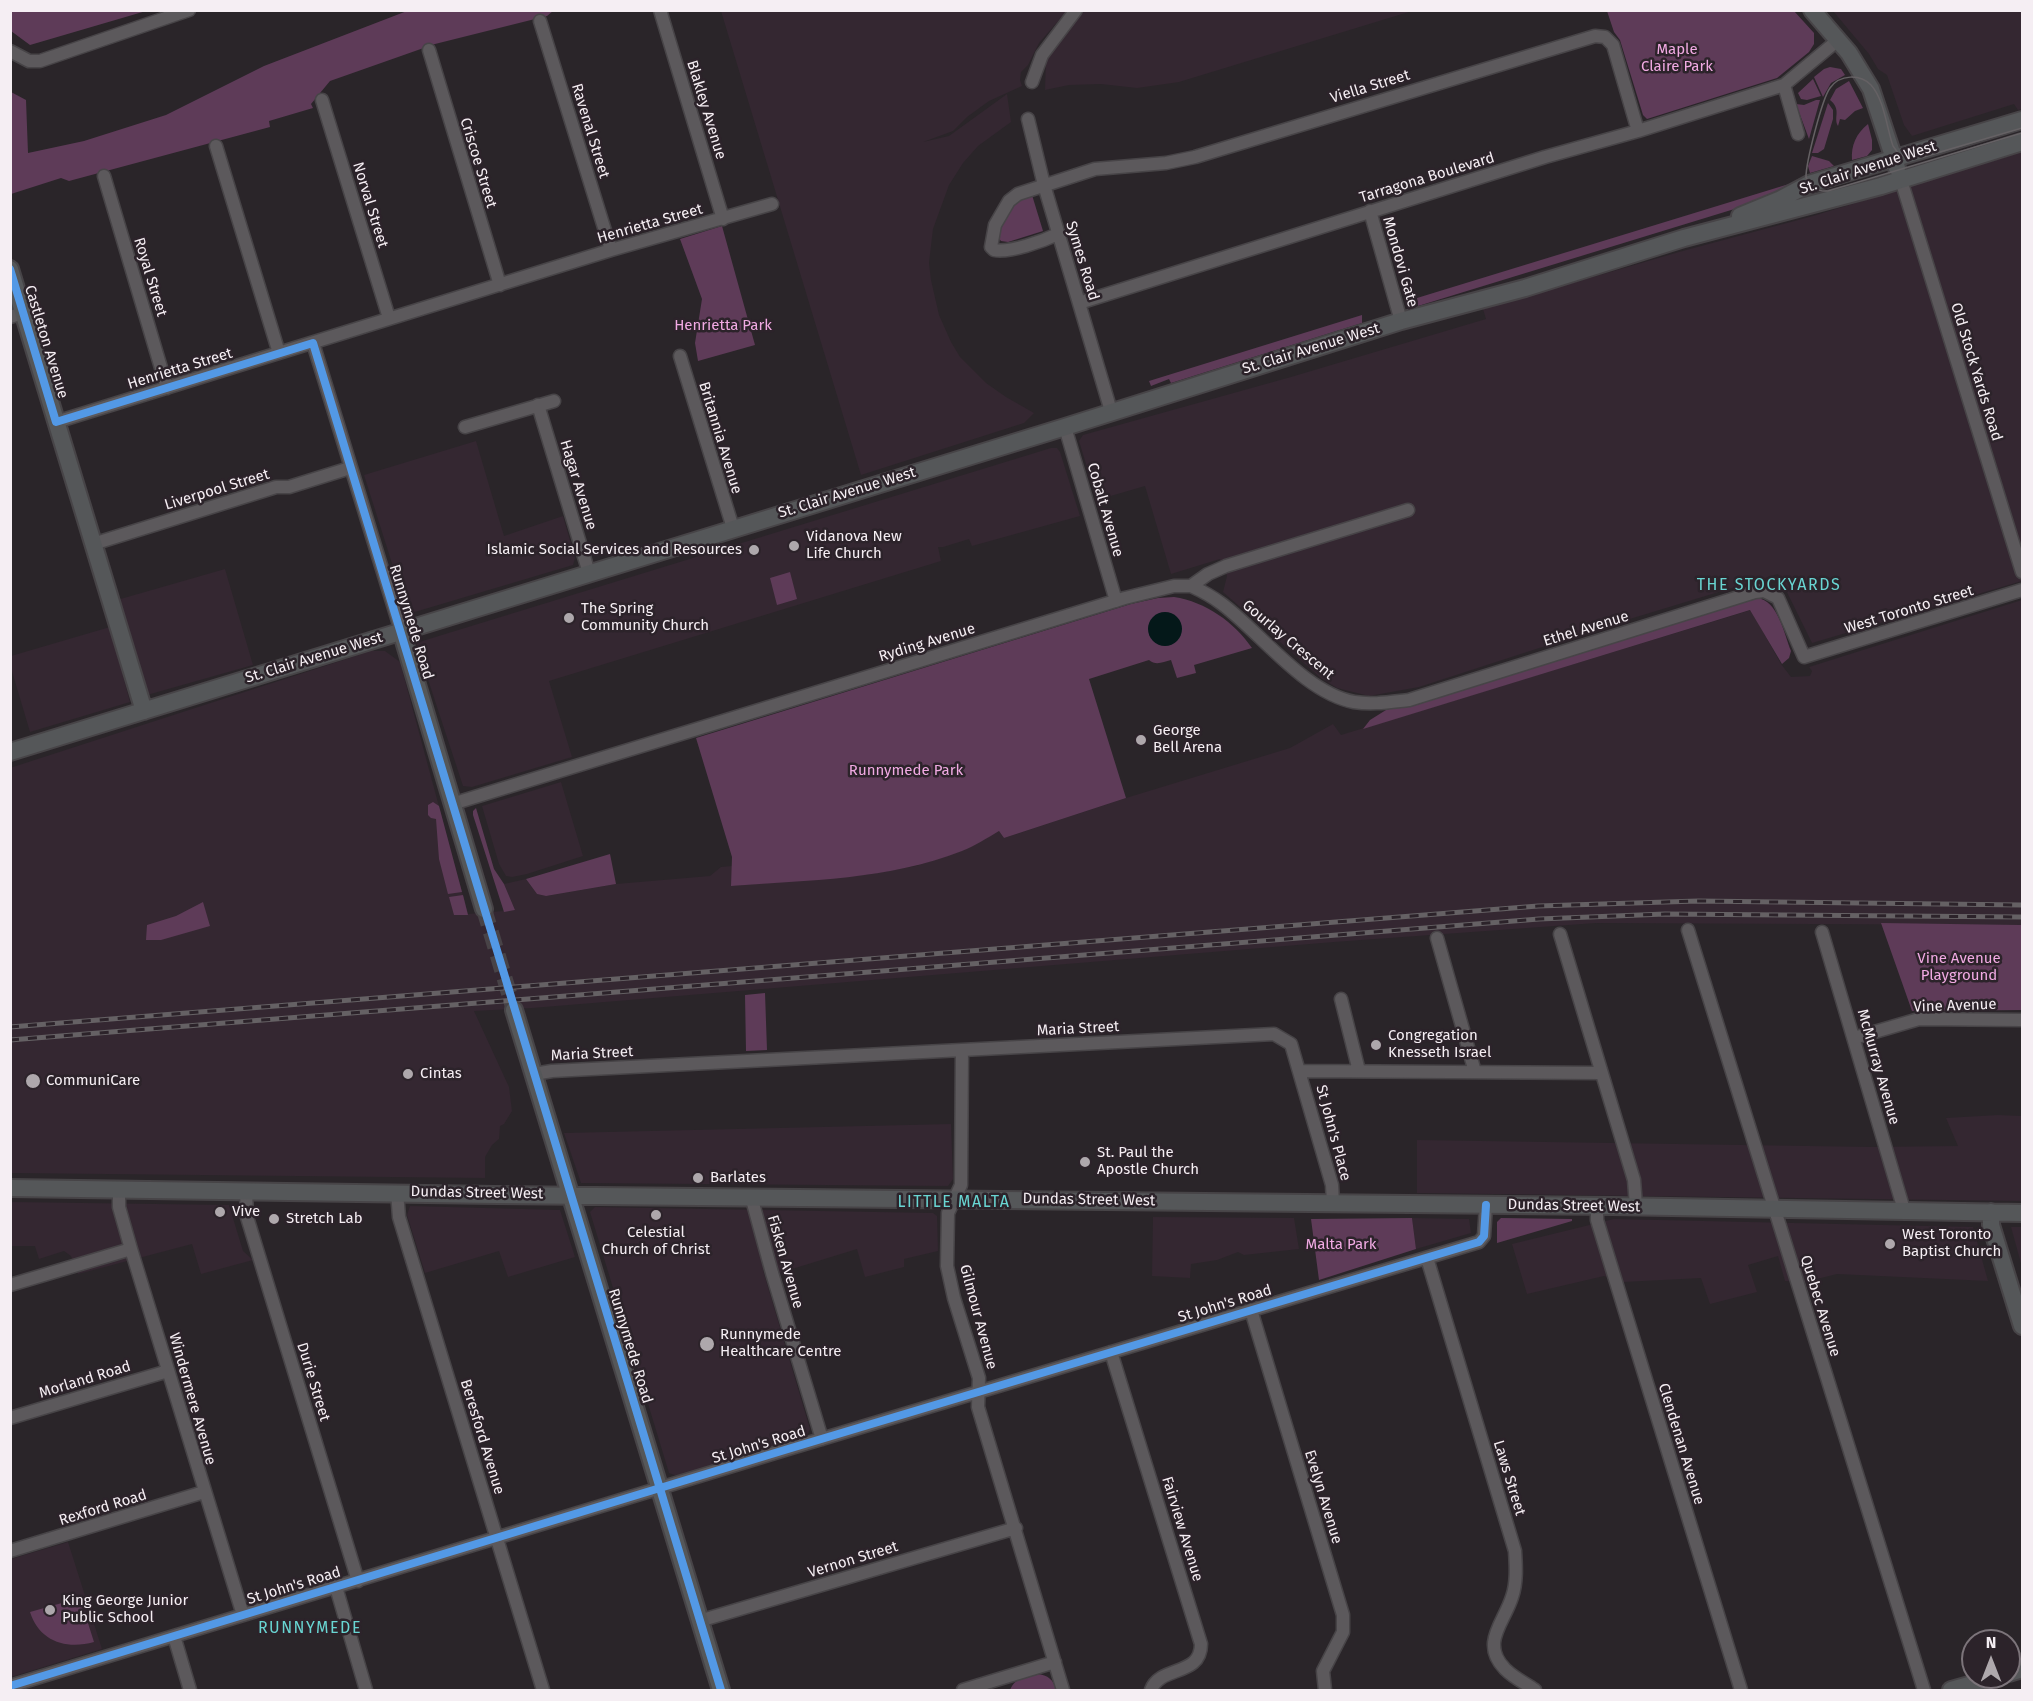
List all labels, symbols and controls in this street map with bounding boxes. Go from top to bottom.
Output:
park label: Maple Claire Park [1641,41,1713,76]
street label: Blakley Avenue [682,58,730,162]
street label: Viella Street [1328,66,1412,108]
street label: Ravenal Street [567,81,613,181]
street label: Criscoe Street [456,116,500,210]
street label: St. Clair Avenue West [1797,137,1939,199]
street label: Tarragona Boulevard [1357,149,1497,207]
street label: Norval Street [348,160,392,250]
street label: Henrietta Street [595,200,705,248]
street label: Mondovi Gate [1378,215,1422,309]
street label: Symes Road [1061,219,1103,303]
street label: Royal Street [129,235,171,319]
street label: Castleton Avenue [20,283,72,401]
street label: Old Stock Yards Road [1946,301,2006,443]
park label: Henrietta Park [674,317,772,335]
street label: St. Clair Avenue West [1240,320,1382,378]
street label: Henrietta Street [125,344,235,394]
street label: Britannia Avenue [694,380,746,496]
street label: Hagar Avenue [556,438,600,532]
street label: Cobalt Avenue [1083,461,1127,559]
street label: St. Clair Avenue West [776,464,918,522]
street label: Liverpool Street [162,466,272,514]
place label: Vidanova New Life Church [806,528,902,563]
marker: Vidanova New Life Church [787,539,801,553]
place label: Islamic Social Services and Resources [487,541,742,559]
marker: Islamic Social Services and Resources [747,543,761,557]
street label: Runnymede Road [385,562,437,682]
district label: THE STOCKYARDS [1697,576,1841,596]
street label: West Toronto Street [1842,582,1976,638]
street label: Gourlay Crescent [1238,596,1338,684]
place label: The Spring Community Church [581,600,709,635]
street label: Ethel Avenue [1541,607,1631,651]
marker: The Spring Community Church [562,611,576,625]
street label: Ryding Avenue [877,620,977,666]
street label: St. Clair Avenue West [243,629,385,687]
place label: George Bell Arena [1153,722,1222,757]
marker: George Bell Arena [1134,733,1148,747]
park label: Runnymede Park [849,762,963,780]
park label: Vine Avenue Playground [1917,950,2001,985]
street label: Vine Avenue [1913,996,1997,1016]
street label: McMurray Avenue [1853,1007,1903,1127]
street label: Maria Street [1036,1018,1120,1040]
place label: Congregation Knesseth Israel [1388,1027,1491,1062]
marker: Congregation Knesseth Israel [1369,1038,1383,1052]
street label: Maria Street [550,1043,634,1065]
place label: Cintas [420,1065,462,1083]
marker: Cintas [401,1067,415,1081]
marker: CommuniCare [24,1072,42,1090]
place label: CommuniCare [46,1072,140,1090]
street label: St John's Place [1312,1083,1354,1183]
place label: St. Paul the Apostle Church [1097,1144,1199,1179]
marker: St. Paul the Apostle Church [1078,1155,1092,1169]
place label: Barlates [710,1169,766,1187]
marker: Barlates [691,1171,705,1185]
street label: Dundas Street West [411,1183,543,1203]
street label: Dundas Street West [1023,1190,1155,1210]
district label: LITTLE MALTA [898,1193,1010,1213]
street label: Dundas Street West [1508,1196,1640,1216]
place label: Vive [232,1203,260,1221]
marker: Vive [213,1205,227,1219]
marker: Celestial Church of Christ [649,1208,663,1222]
place label: Stretch Lab [286,1210,363,1228]
marker: Stretch Lab [267,1212,281,1226]
street label: Fisken Avenue [763,1213,807,1311]
place label: Celestial Church of Christ [602,1224,710,1259]
place label: West Toronto Baptist Church [1902,1226,2001,1261]
park label: Malta Park [1305,1236,1377,1254]
marker: West Toronto Baptist Church [1883,1237,1897,1251]
street label: Quebec Avenue [1796,1253,1844,1359]
street label: Gilmour Avenue [955,1263,1001,1371]
street label: St John's Road [1176,1281,1274,1327]
street label: Runnymede Road [604,1286,656,1406]
place label: Runnymede Healthcare Centre [720,1326,841,1361]
street label: Windermere Avenue [165,1331,219,1467]
marker: Runnymede Healthcare Centre [698,1335,716,1353]
street label: Durie Street [293,1341,333,1423]
street label: Morland Road [37,1358,133,1402]
street label: Beresford Avenue [456,1377,508,1497]
street label: Clendenan Avenue [1654,1381,1708,1507]
street label: St John's Road [710,1422,808,1468]
street label: Laws Street [1489,1438,1529,1518]
street label: Evelyn Avenue [1300,1448,1346,1546]
street label: Fairview Avenue [1157,1474,1207,1584]
street label: Rexford Road [57,1486,149,1530]
street label: Vernon Street [806,1538,900,1582]
street label: St John's Road [245,1563,343,1609]
place label: King George Junior Public School [62,1592,188,1627]
marker: King George Junior Public School [43,1603,57,1617]
district label: RUNNYMEDE [258,1619,362,1639]
north arrow [1961,1629,2021,1689]
text: N [1986,1633,1996,1652]

